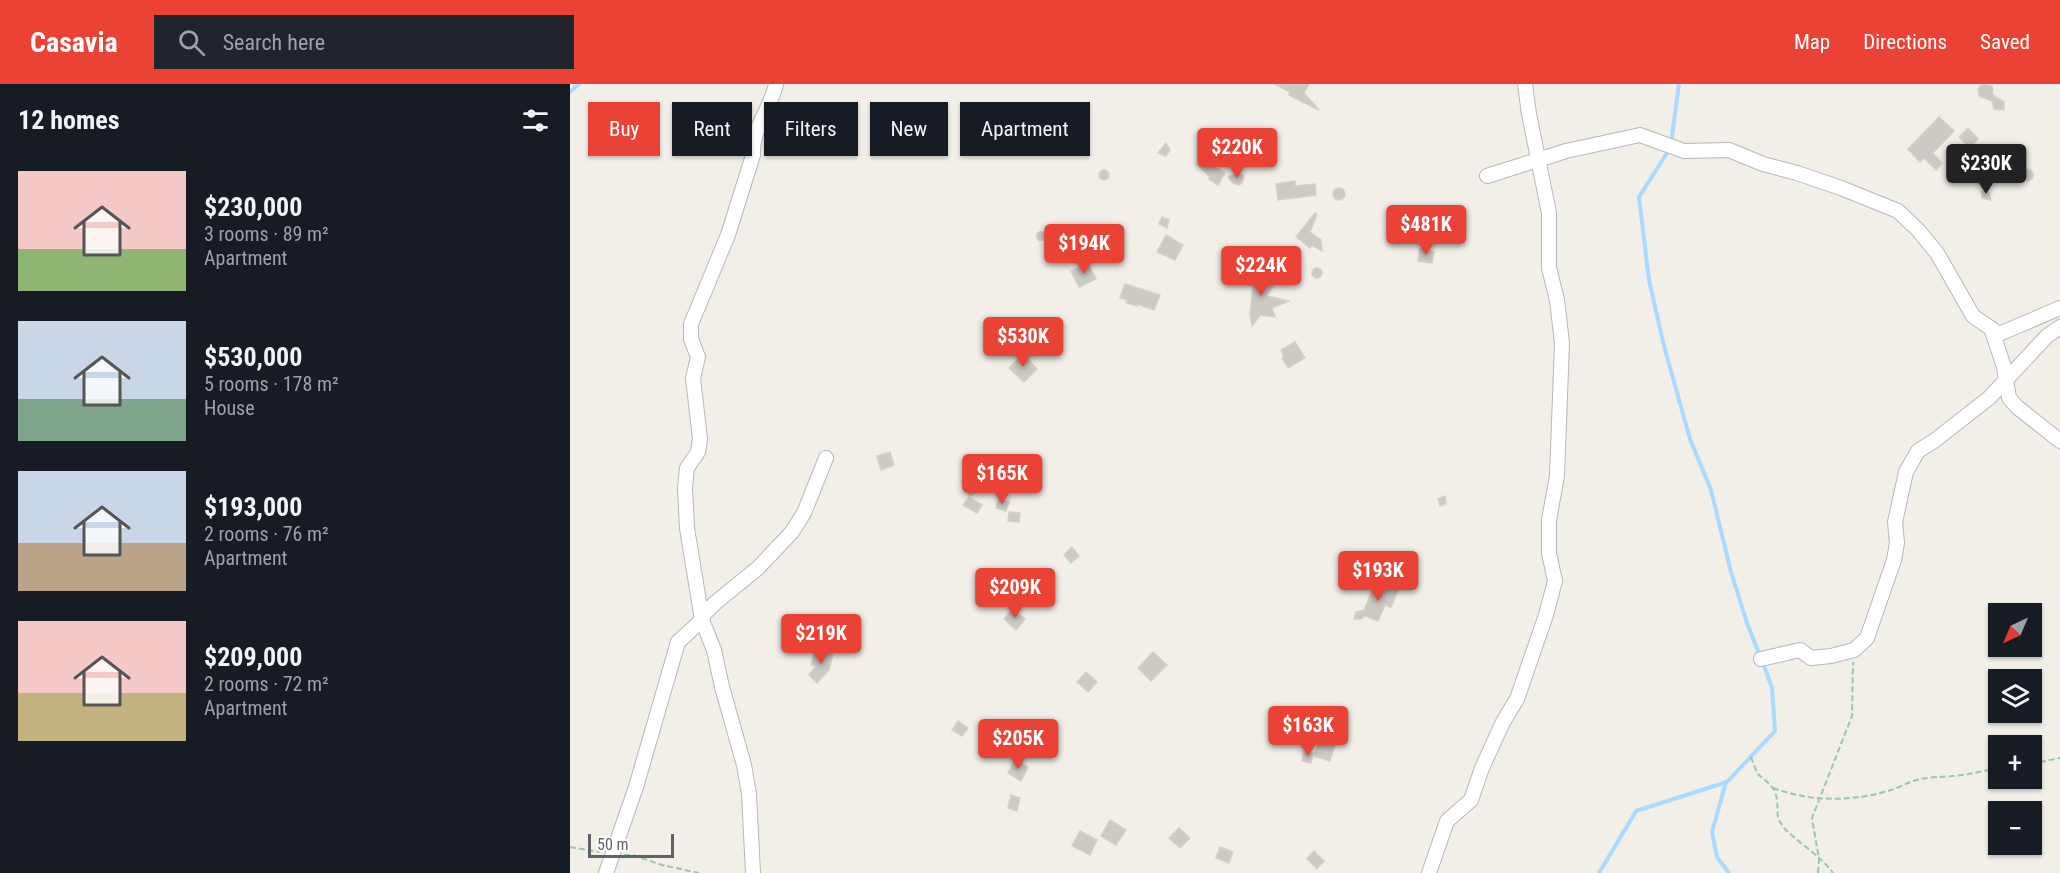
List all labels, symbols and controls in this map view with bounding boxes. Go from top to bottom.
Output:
search box [154,15,574,69]
text: Casavia [30,26,118,59]
icon: search [175,26,208,59]
text: Search here [223,30,325,55]
text: Map [1794,30,1830,54]
text: Directions [1863,30,1947,54]
text: Saved [1980,30,2030,54]
chip: Buy [588,102,660,156]
chip: Rent [672,102,752,156]
chip: Filters [764,102,858,156]
chip: New [870,102,948,156]
chip: Apartment [960,102,1090,156]
icon: filters [519,104,552,137]
text: 12 homes [18,105,120,135]
pin: $220K [1195,128,1279,179]
text: $220K [1211,135,1263,159]
pin: $230K [1944,144,2028,195]
text: $230K [1960,151,2012,175]
text: $230,000 [204,192,302,222]
icon: home [66,195,138,267]
pin: $481K [1384,205,1468,256]
text: $481K [1400,212,1452,236]
text: 3 rooms · 89 m² [204,222,329,246]
pin: $194K [1042,224,1126,275]
text: $194K [1058,231,1110,255]
text: Apartment [204,246,288,270]
pin: $224K [1219,246,1303,297]
text: $224K [1235,253,1287,277]
pin: $530K [981,317,1065,368]
text: $530K [997,324,1049,348]
text: $530,000 [204,342,302,372]
icon: home [66,345,138,417]
text: 5 rooms · 178 m² [204,372,339,396]
text: House [204,396,255,420]
pin: $165K [960,454,1044,505]
text: $165K [976,461,1028,485]
text: $193,000 [204,492,302,522]
icon: home [66,495,138,567]
text: 2 rooms · 76 m² [204,522,329,546]
text: Apartment [204,546,288,570]
pin: $193K [1336,551,1420,602]
text: $193K [1352,558,1404,582]
pin: $209K [973,568,1057,619]
text: $209K [989,575,1041,599]
north arrow [1988,603,2042,657]
map controls [1988,603,2042,855]
pin: $219K [779,614,863,665]
text: $219K [795,621,847,645]
text: $209,000 [204,642,302,672]
icon: home [66,645,138,717]
button: layers [1988,669,2042,723]
text: 2 rooms · 72 m² [204,672,329,696]
text: Apartment [204,696,288,720]
pin: $163K [1266,706,1350,757]
text: $163K [1282,713,1334,737]
pin: $205K [976,719,1060,770]
text: $205K [992,726,1044,750]
button: + [1988,735,2042,789]
button: − [1988,801,2042,855]
scale bar [588,831,674,858]
text: 50 m [597,835,629,854]

